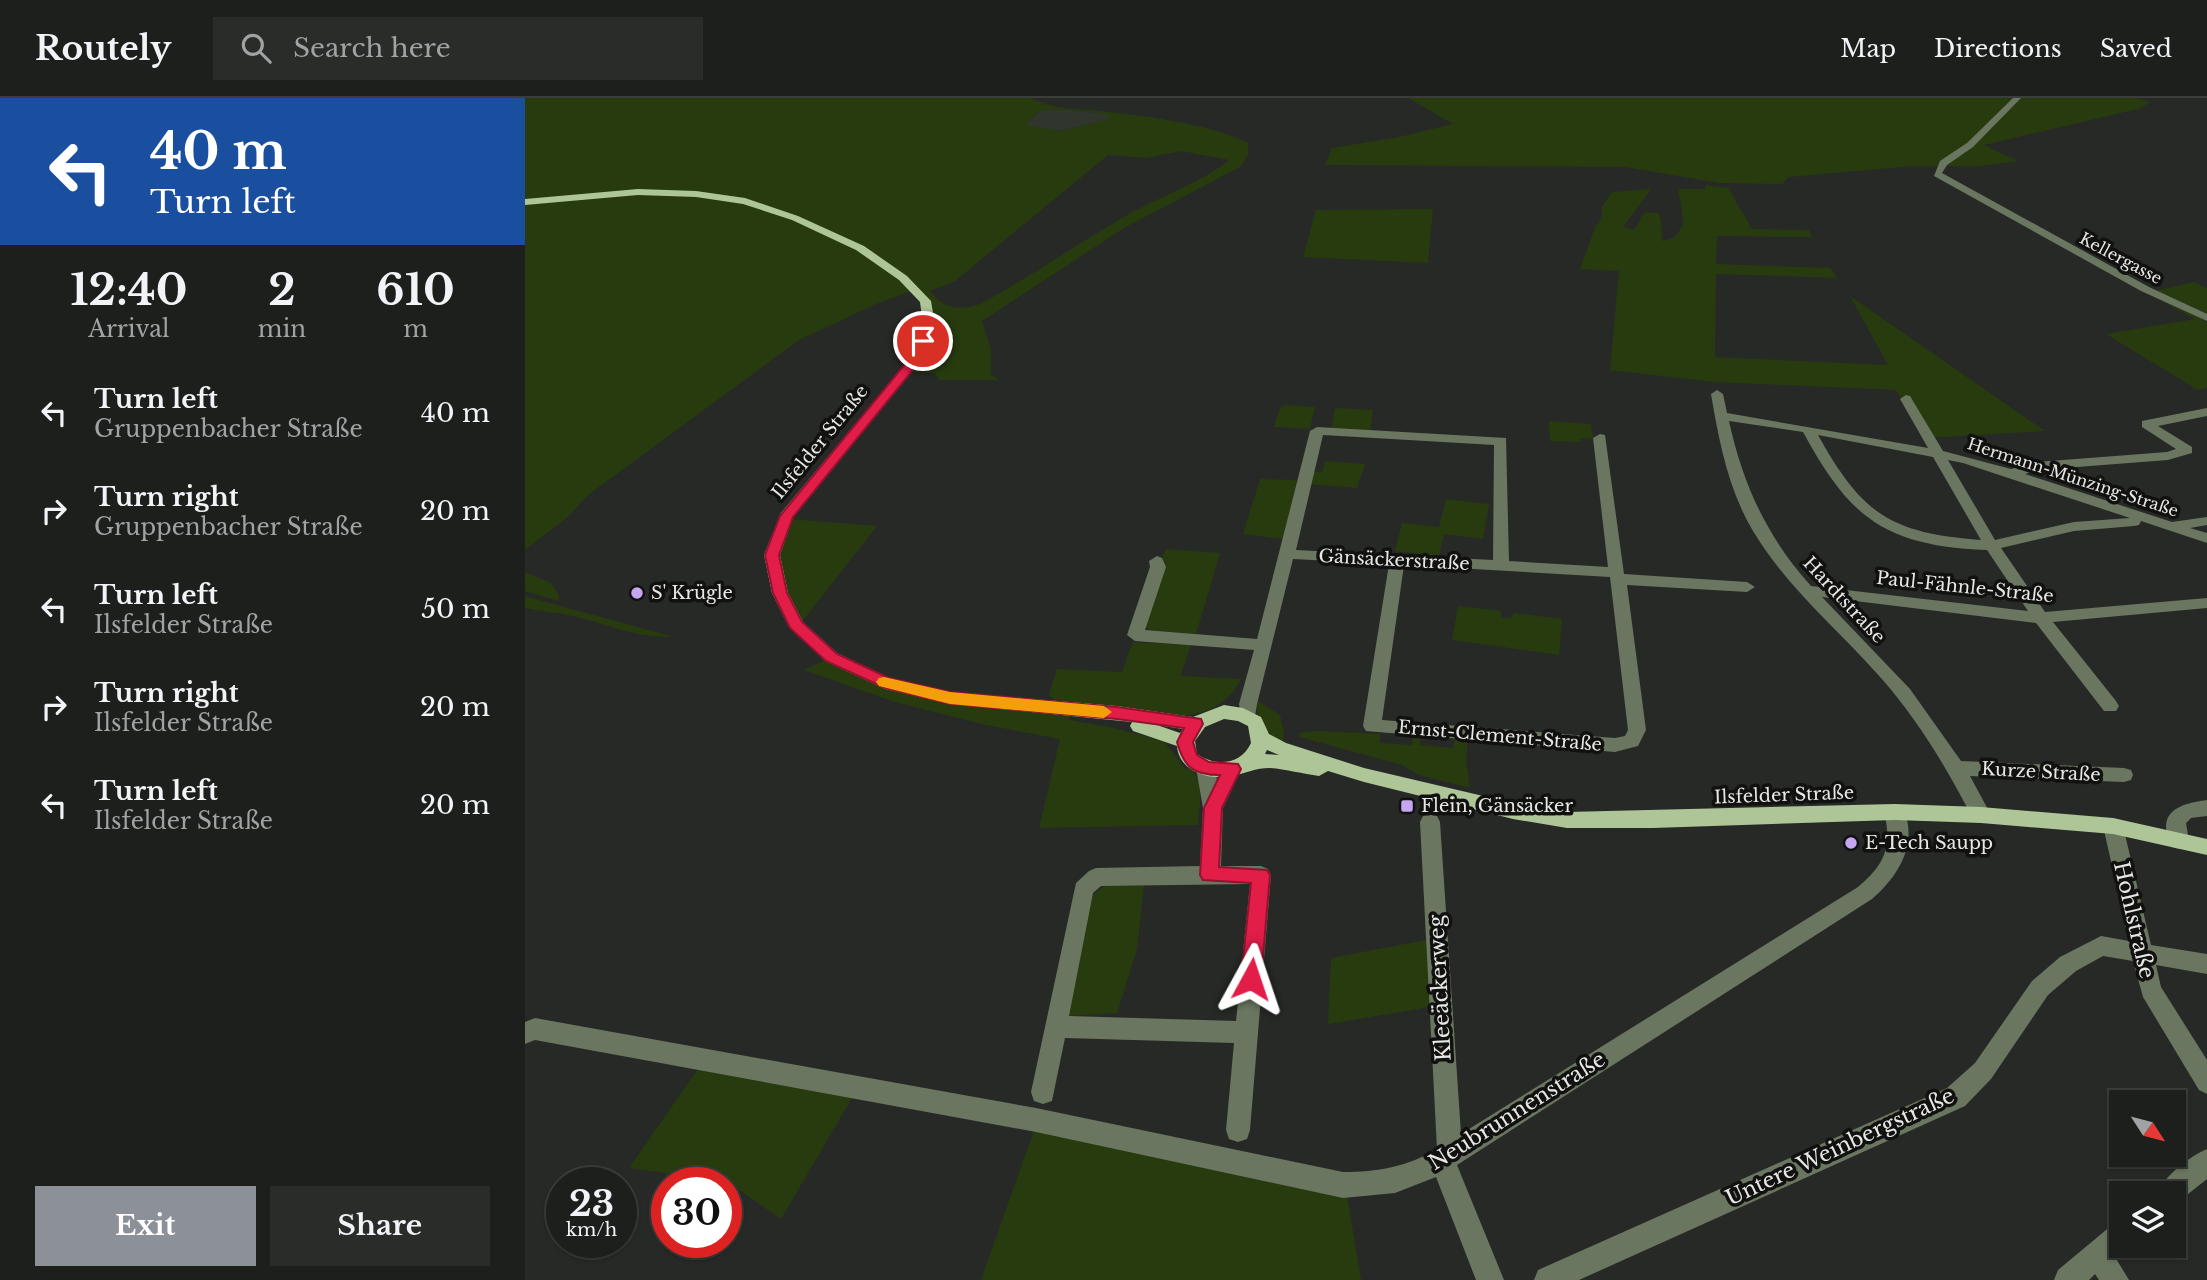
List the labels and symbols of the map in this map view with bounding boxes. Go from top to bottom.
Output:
street label: Kellergasse [2076,228,2166,288]
pin [893,311,953,371]
street label: Ilsfelder Straße [767,381,873,503]
street label: Hermann-Münzing-Straße [1965,433,2181,521]
street label: Gänsäckerstraße [1318,545,1470,575]
street label: Hardtstraße [1798,552,1890,648]
street label: Paul-Fähnle-Straße [1875,567,2055,607]
place label: S' Krügle [651,582,733,604]
marker: S' Krügle [629,585,645,601]
street label: Ernst-Clement-Straße [1397,716,1603,756]
street label: Kurze Straße [1981,758,2101,786]
street label: Ilsfelder Straße [1714,782,1854,808]
place label: Flein, Gänsäcker [1421,795,1573,817]
marker: Flein, Gänsäcker [1399,798,1415,814]
place label: E-Tech Saupp [1865,832,1993,854]
marker: E-Tech Saupp [1843,835,1859,851]
street label: Hohlstraße [2108,859,2160,981]
street label: Kleeäckerweg [1423,914,1457,1062]
position arrow [1214,942,1288,1016]
street label: Neubrunnenstraße [1424,1046,1610,1176]
street label: Untere Weinbergstraße [1721,1083,1959,1211]
north arrow [2109,1090,2186,1167]
speed limit sign: 30 [651,1167,742,1258]

